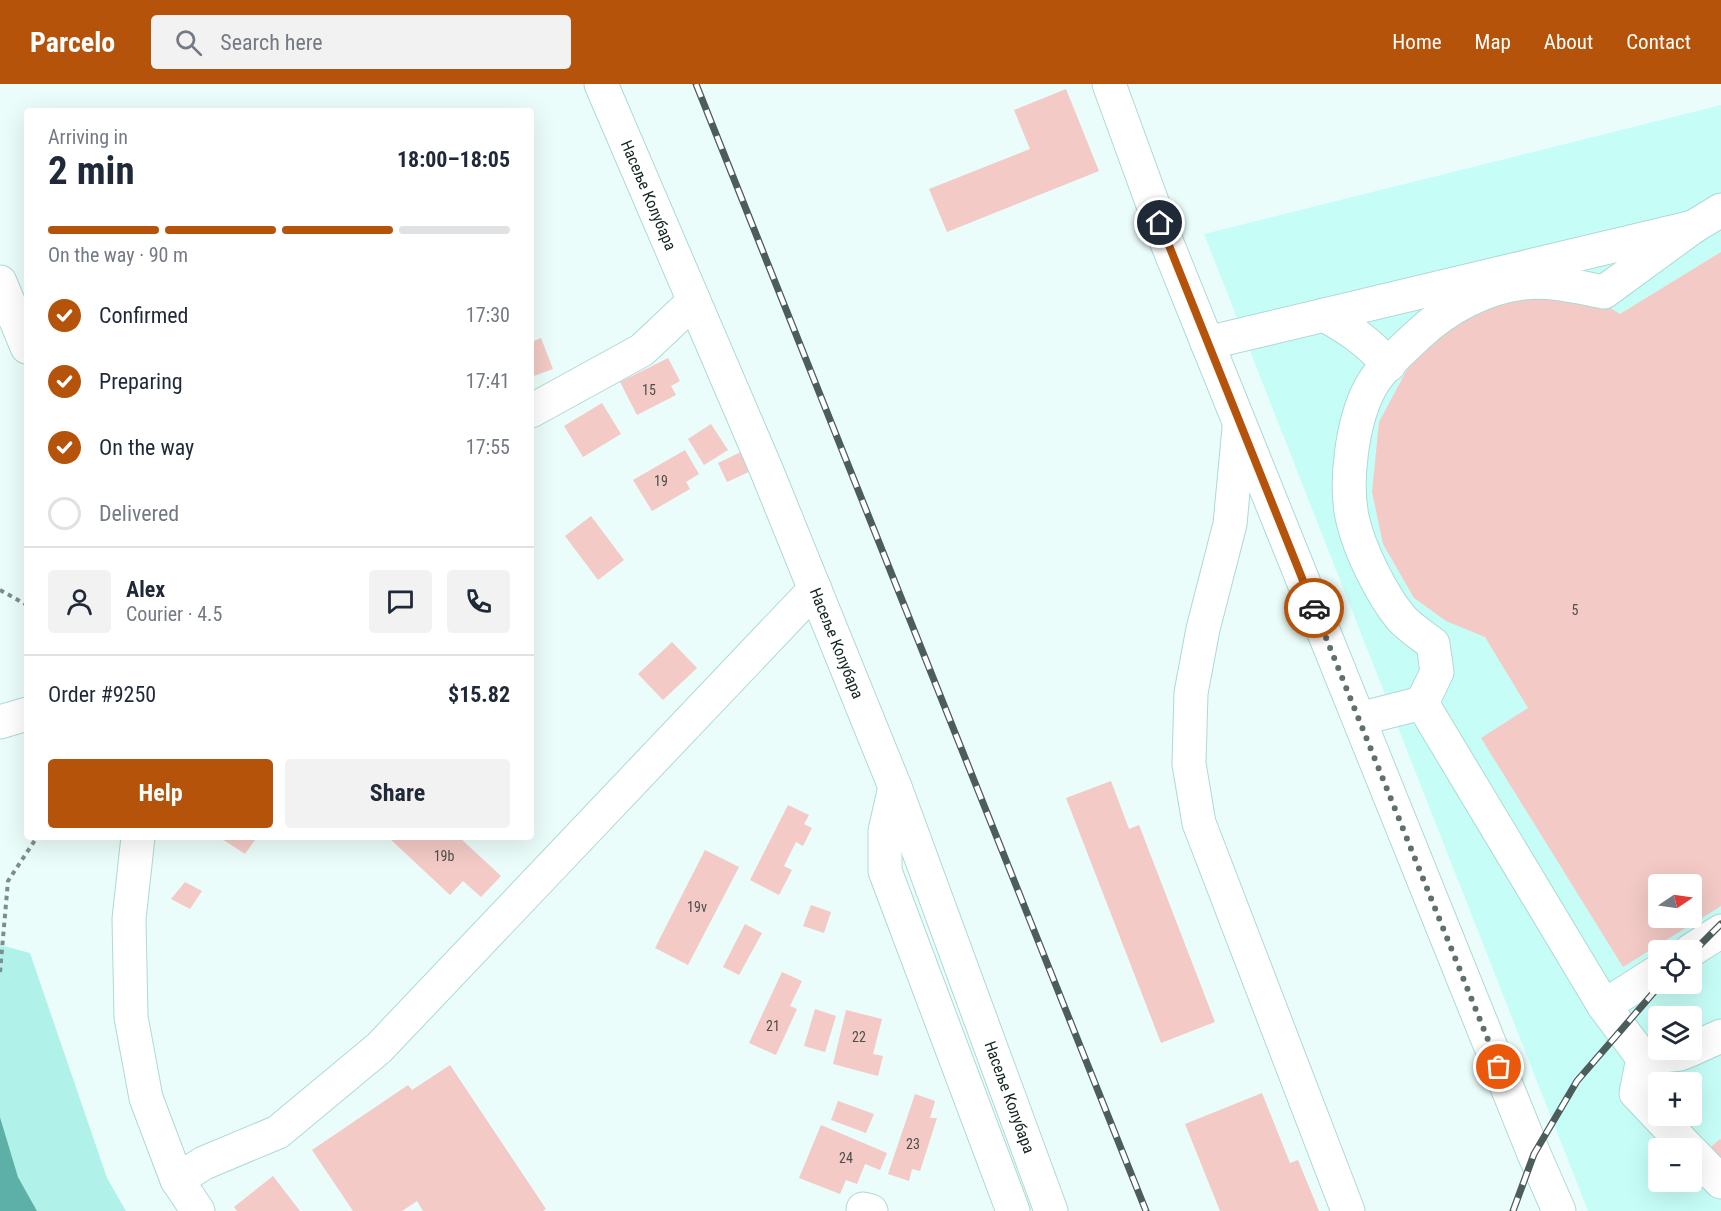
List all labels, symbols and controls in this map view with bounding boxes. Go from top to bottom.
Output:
search box [151,15,571,69]
text: Parcelo [30,26,115,59]
icon: search [172,26,205,59]
text: Search here [220,30,323,55]
text: Home [1392,30,1442,54]
text: Map [1475,30,1511,54]
text: About [1544,30,1593,54]
text: Contact [1626,30,1691,54]
text: Arriving in [48,125,128,149]
street label: Насеље Колубара [617,137,680,253]
text: 18:00–18:05 [397,147,510,172]
text: 2 min [48,148,135,194]
pin [1134,197,1185,248]
icon: home [1143,206,1176,239]
text: On the way · 90 m [48,243,188,267]
icon: check [48,299,81,332]
text: Confirmed [99,303,188,328]
text: 17:30 [466,303,510,327]
icon: check [48,365,81,398]
text: Preparing [99,369,183,394]
text: 17:41 [466,369,510,393]
house number: 15 [642,382,656,398]
icon: check [48,431,81,464]
text: On the way [99,435,194,460]
text: 17:55 [466,435,510,459]
house number: 19 [654,473,668,489]
text: Delivered [99,501,179,526]
button: person [48,570,111,633]
button: chat [369,570,432,633]
button: phone [447,570,510,633]
text: Alex [126,577,165,602]
courier [1284,578,1344,638]
street label: Насеље Колубара [806,585,867,701]
icon: car [1298,592,1331,625]
text: Courier · 4.5 [126,602,222,626]
house number: 5 [1572,602,1579,618]
text: Order #9250 [48,682,156,707]
text: $15.82 [448,682,510,707]
button: Help [48,759,273,828]
button: Share [285,759,510,828]
house number: 19b [434,848,454,864]
north arrow [1648,874,1702,928]
map controls [1648,874,1702,1192]
house number: 19v [687,899,707,915]
button: locate [1648,940,1702,994]
button: layers [1648,1006,1702,1060]
house number: 21 [766,1018,780,1034]
house number: 22 [852,1029,866,1045]
street label: Насеље Колубара [980,1039,1039,1156]
pin [1473,1041,1524,1092]
icon: bag [1482,1050,1515,1083]
button: + [1648,1072,1702,1126]
house number: 23 [906,1136,920,1152]
button: − [1648,1138,1702,1192]
house number: 24 [839,1150,853,1166]

